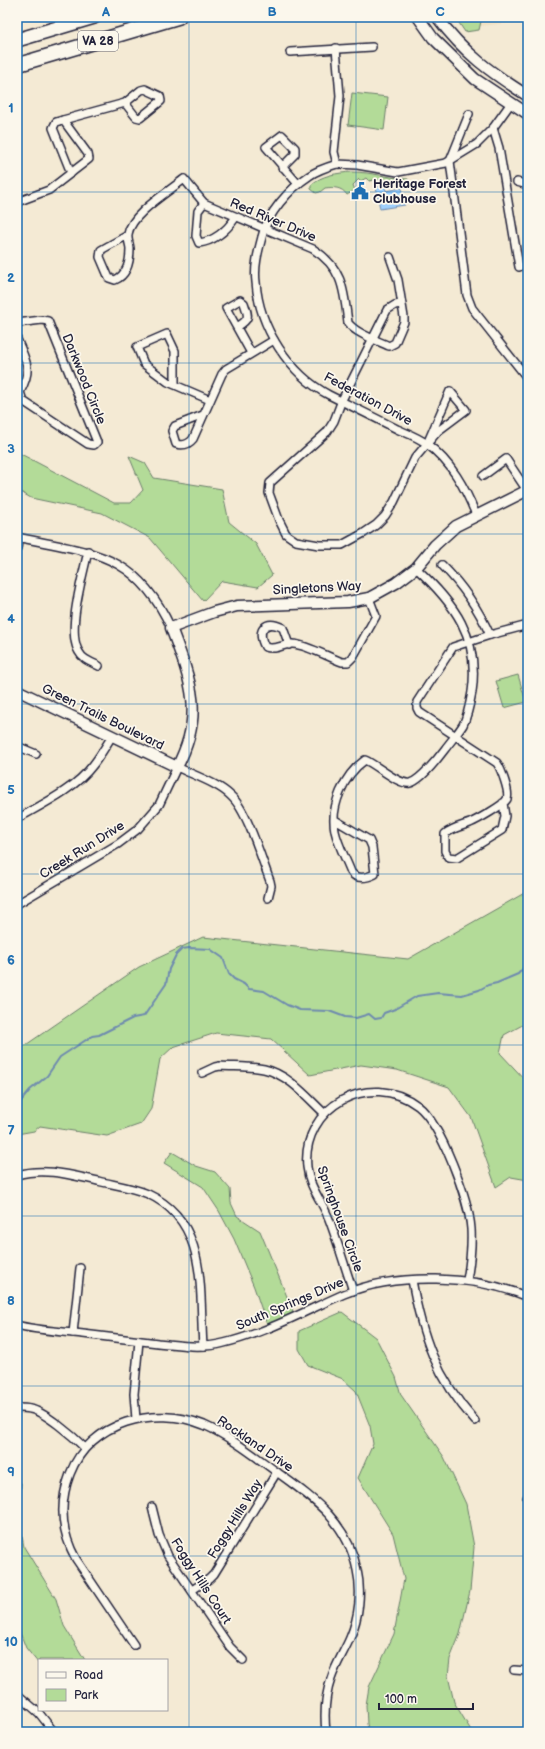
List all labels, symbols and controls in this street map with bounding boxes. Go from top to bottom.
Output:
text: A [101,4,110,20]
text: B [267,4,277,20]
text: C [435,4,445,20]
road number: VA 28 [78,31,118,51]
text: 1 [8,100,14,116]
place label: Heritage Forest Clubhouse [373,176,467,207]
public building icon: Heritage Forest Clubhouse [350,181,370,201]
street label: Red River Drive [227,195,319,246]
text: 2 [7,270,15,286]
street label: Darkwood Circle [59,331,110,427]
street label: Federation Drive [321,369,415,429]
text: 3 [7,441,15,457]
street label: Singletons Way [272,578,362,598]
text: 4 [7,611,15,627]
street label: Green Trails Boulevard [39,680,167,754]
text: 5 [7,782,15,798]
street label: Creek Run Drive [37,817,128,882]
text: 6 [7,952,15,968]
text: 7 [7,1123,15,1139]
street label: Springhouse Circle [313,1164,367,1274]
street label: South Springs Drive [234,1274,346,1334]
text: 8 [7,1293,15,1309]
street label: Rockland Drive [214,1413,297,1476]
text: 9 [7,1464,15,1480]
street label: Foggy Hills Way [204,1476,266,1562]
street label: Foggy Hills Court [167,1535,235,1627]
text: 10 [4,1634,18,1650]
legend [38,1659,168,1711]
text: Road [74,1668,103,1683]
scale bar [379,1685,473,1711]
text: Park [74,1688,98,1703]
text: 100 m [385,1692,417,1707]

